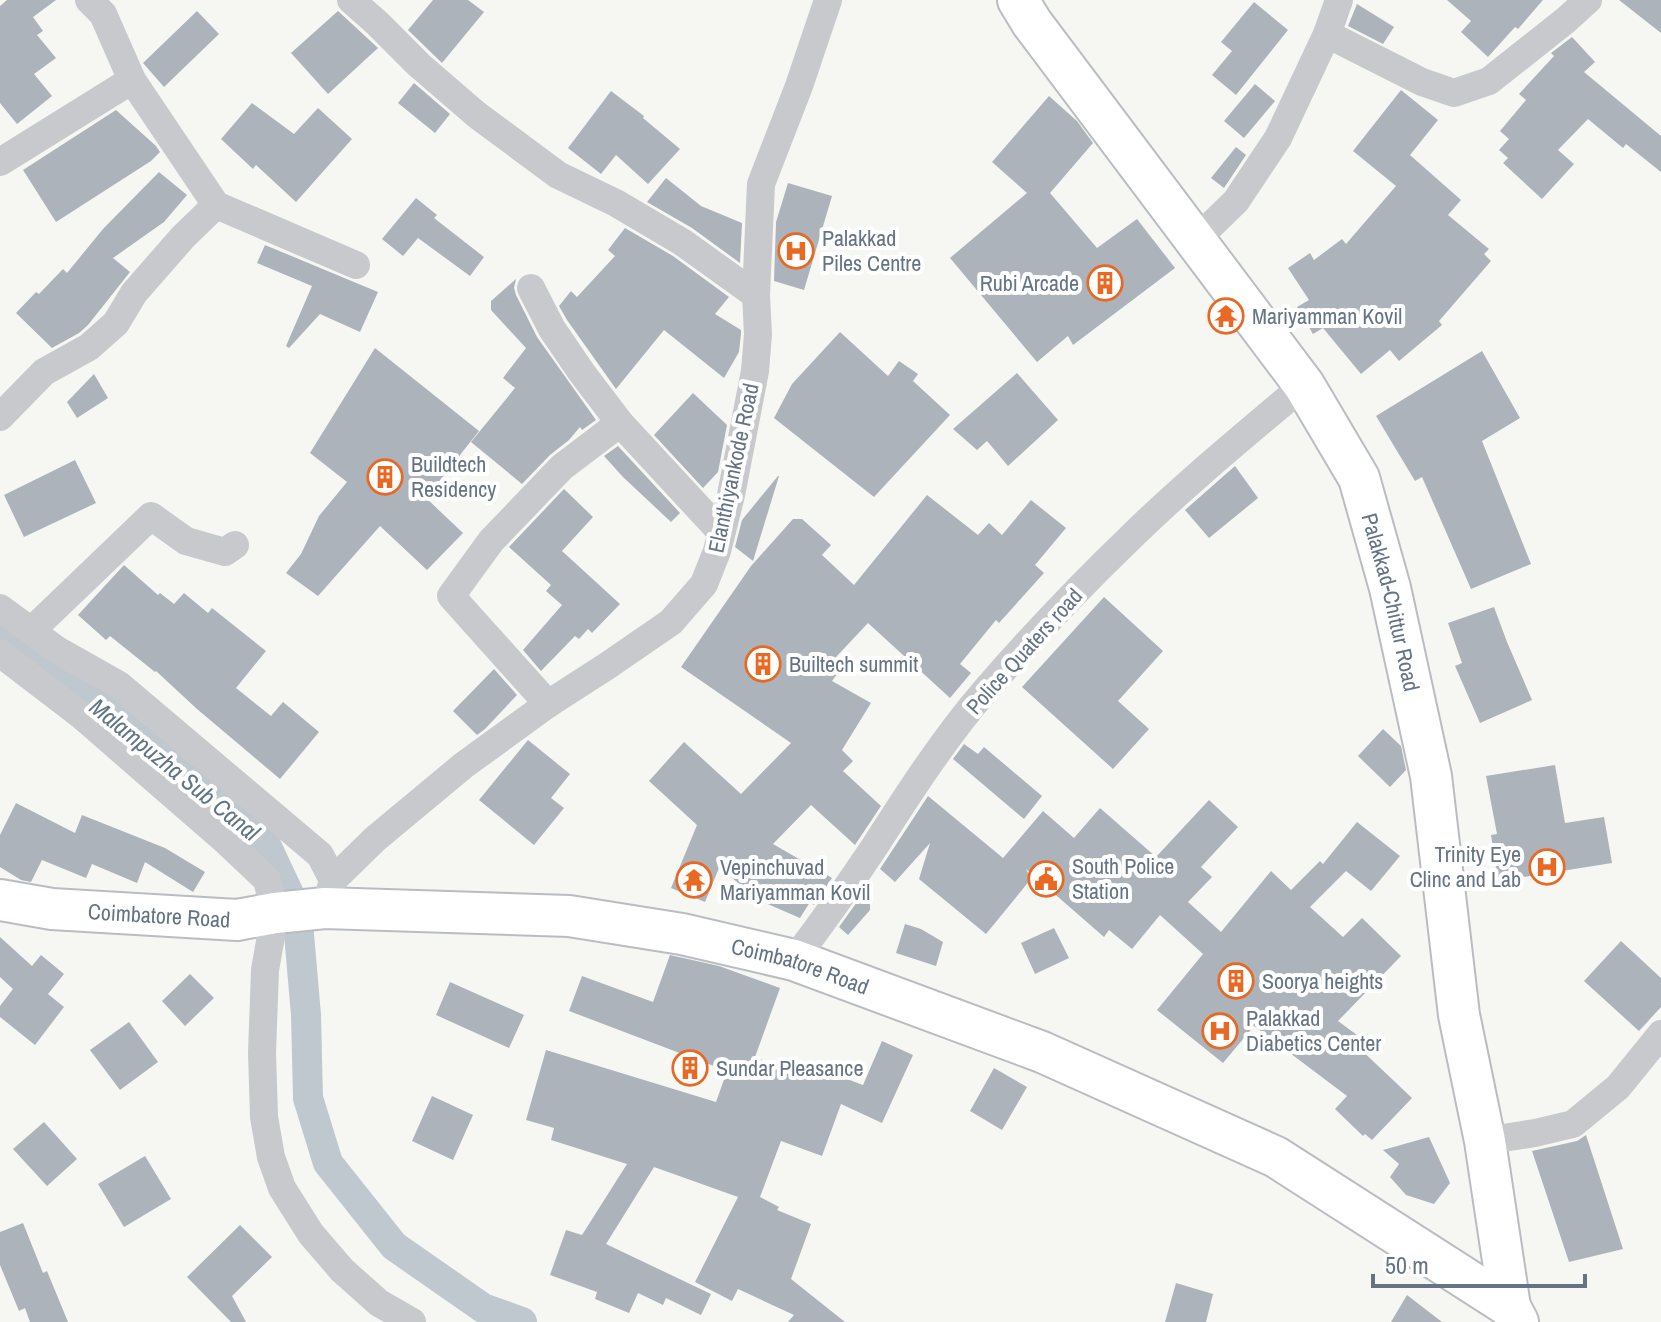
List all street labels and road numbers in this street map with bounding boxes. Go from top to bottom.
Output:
street label: Elanthiyankode Road [700,381,766,555]
street label: Palakkad-Chittur Road [1355,509,1427,694]
street label: Police Quaters road [959,581,1089,721]
street label: Coimbatore Road [87,896,231,935]
street label: Coimbatore Road [728,931,873,1001]

